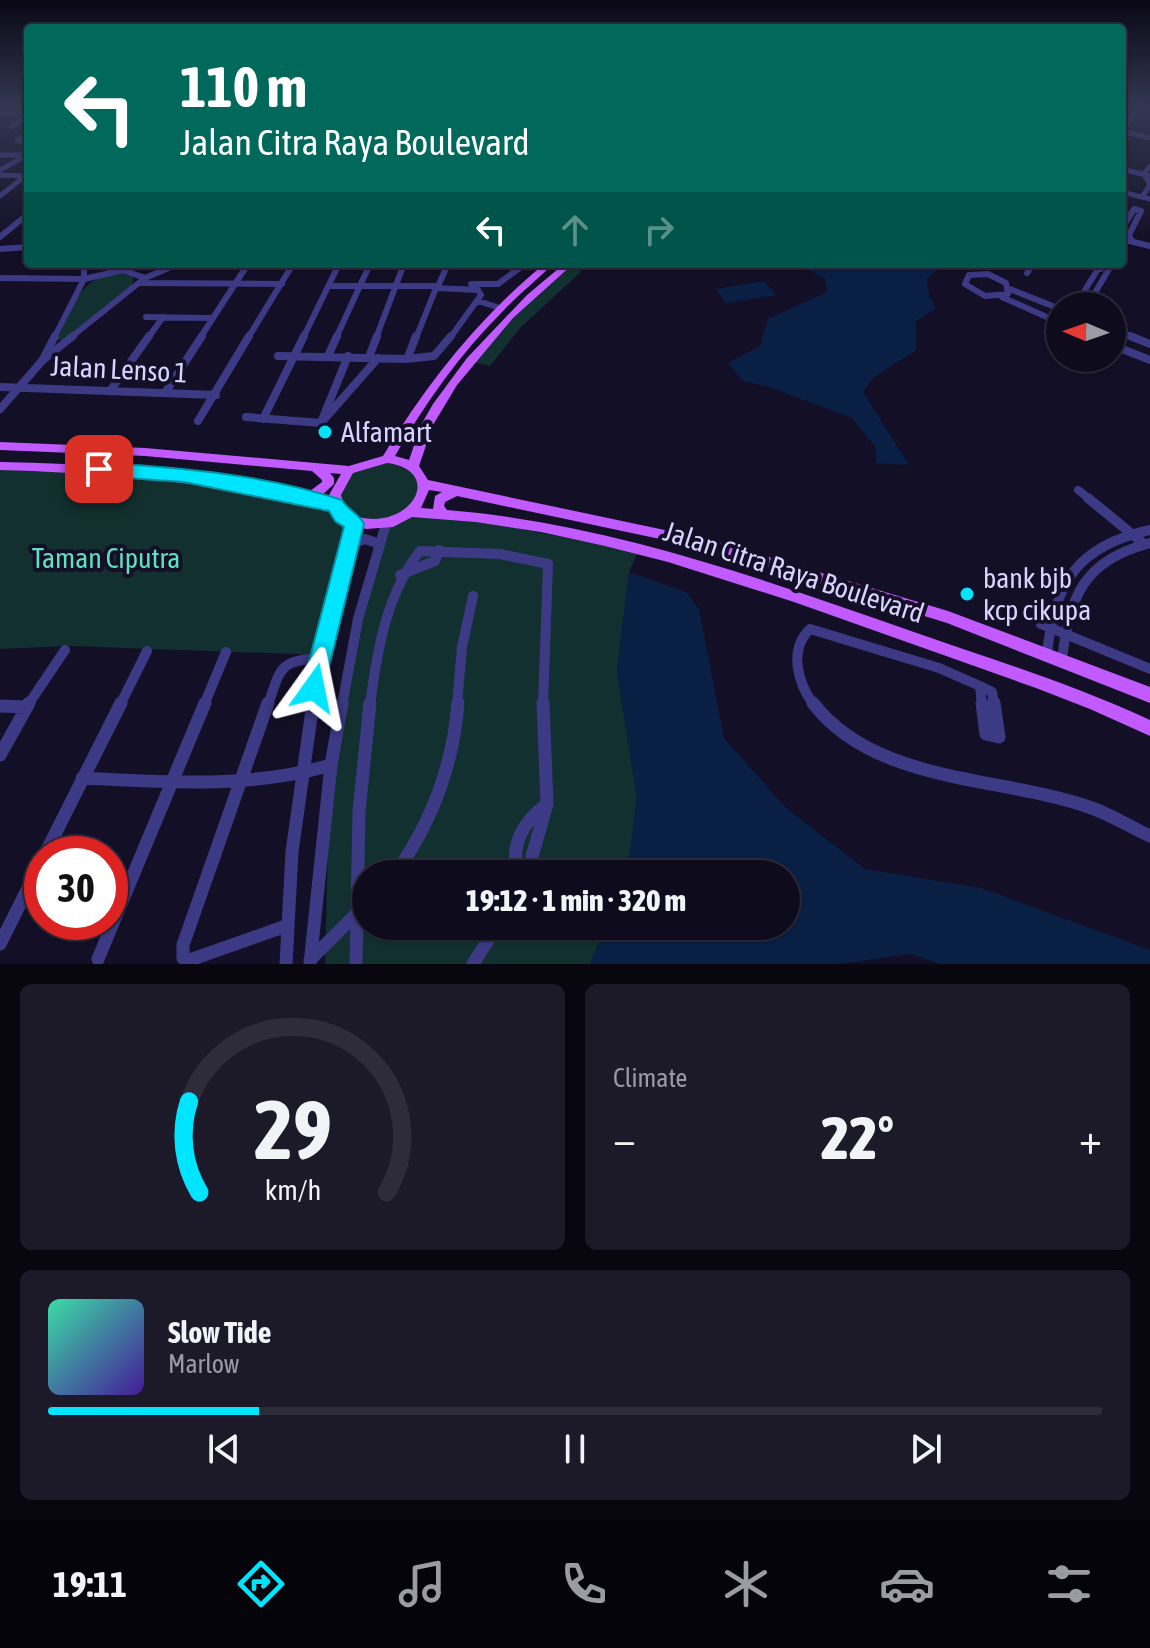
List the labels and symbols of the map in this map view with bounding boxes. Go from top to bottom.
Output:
north arrow [1046,292,1126,372]
street label: Jalan Lenso 1 [50,349,188,389]
place label: Alfamart [341,416,432,448]
marker: Alfamart [316,423,334,441]
pin [65,435,133,503]
street label: Jalan Citra Raya Boulevard [660,515,928,629]
park label: Taman Ciputra [32,542,180,574]
place label: bank bjb kcp cikupa [983,562,1091,626]
marker: bank bjb kcp cikupa [958,585,976,603]
position arrow [272,646,356,730]
speed limit sign: 30 [24,836,128,940]

